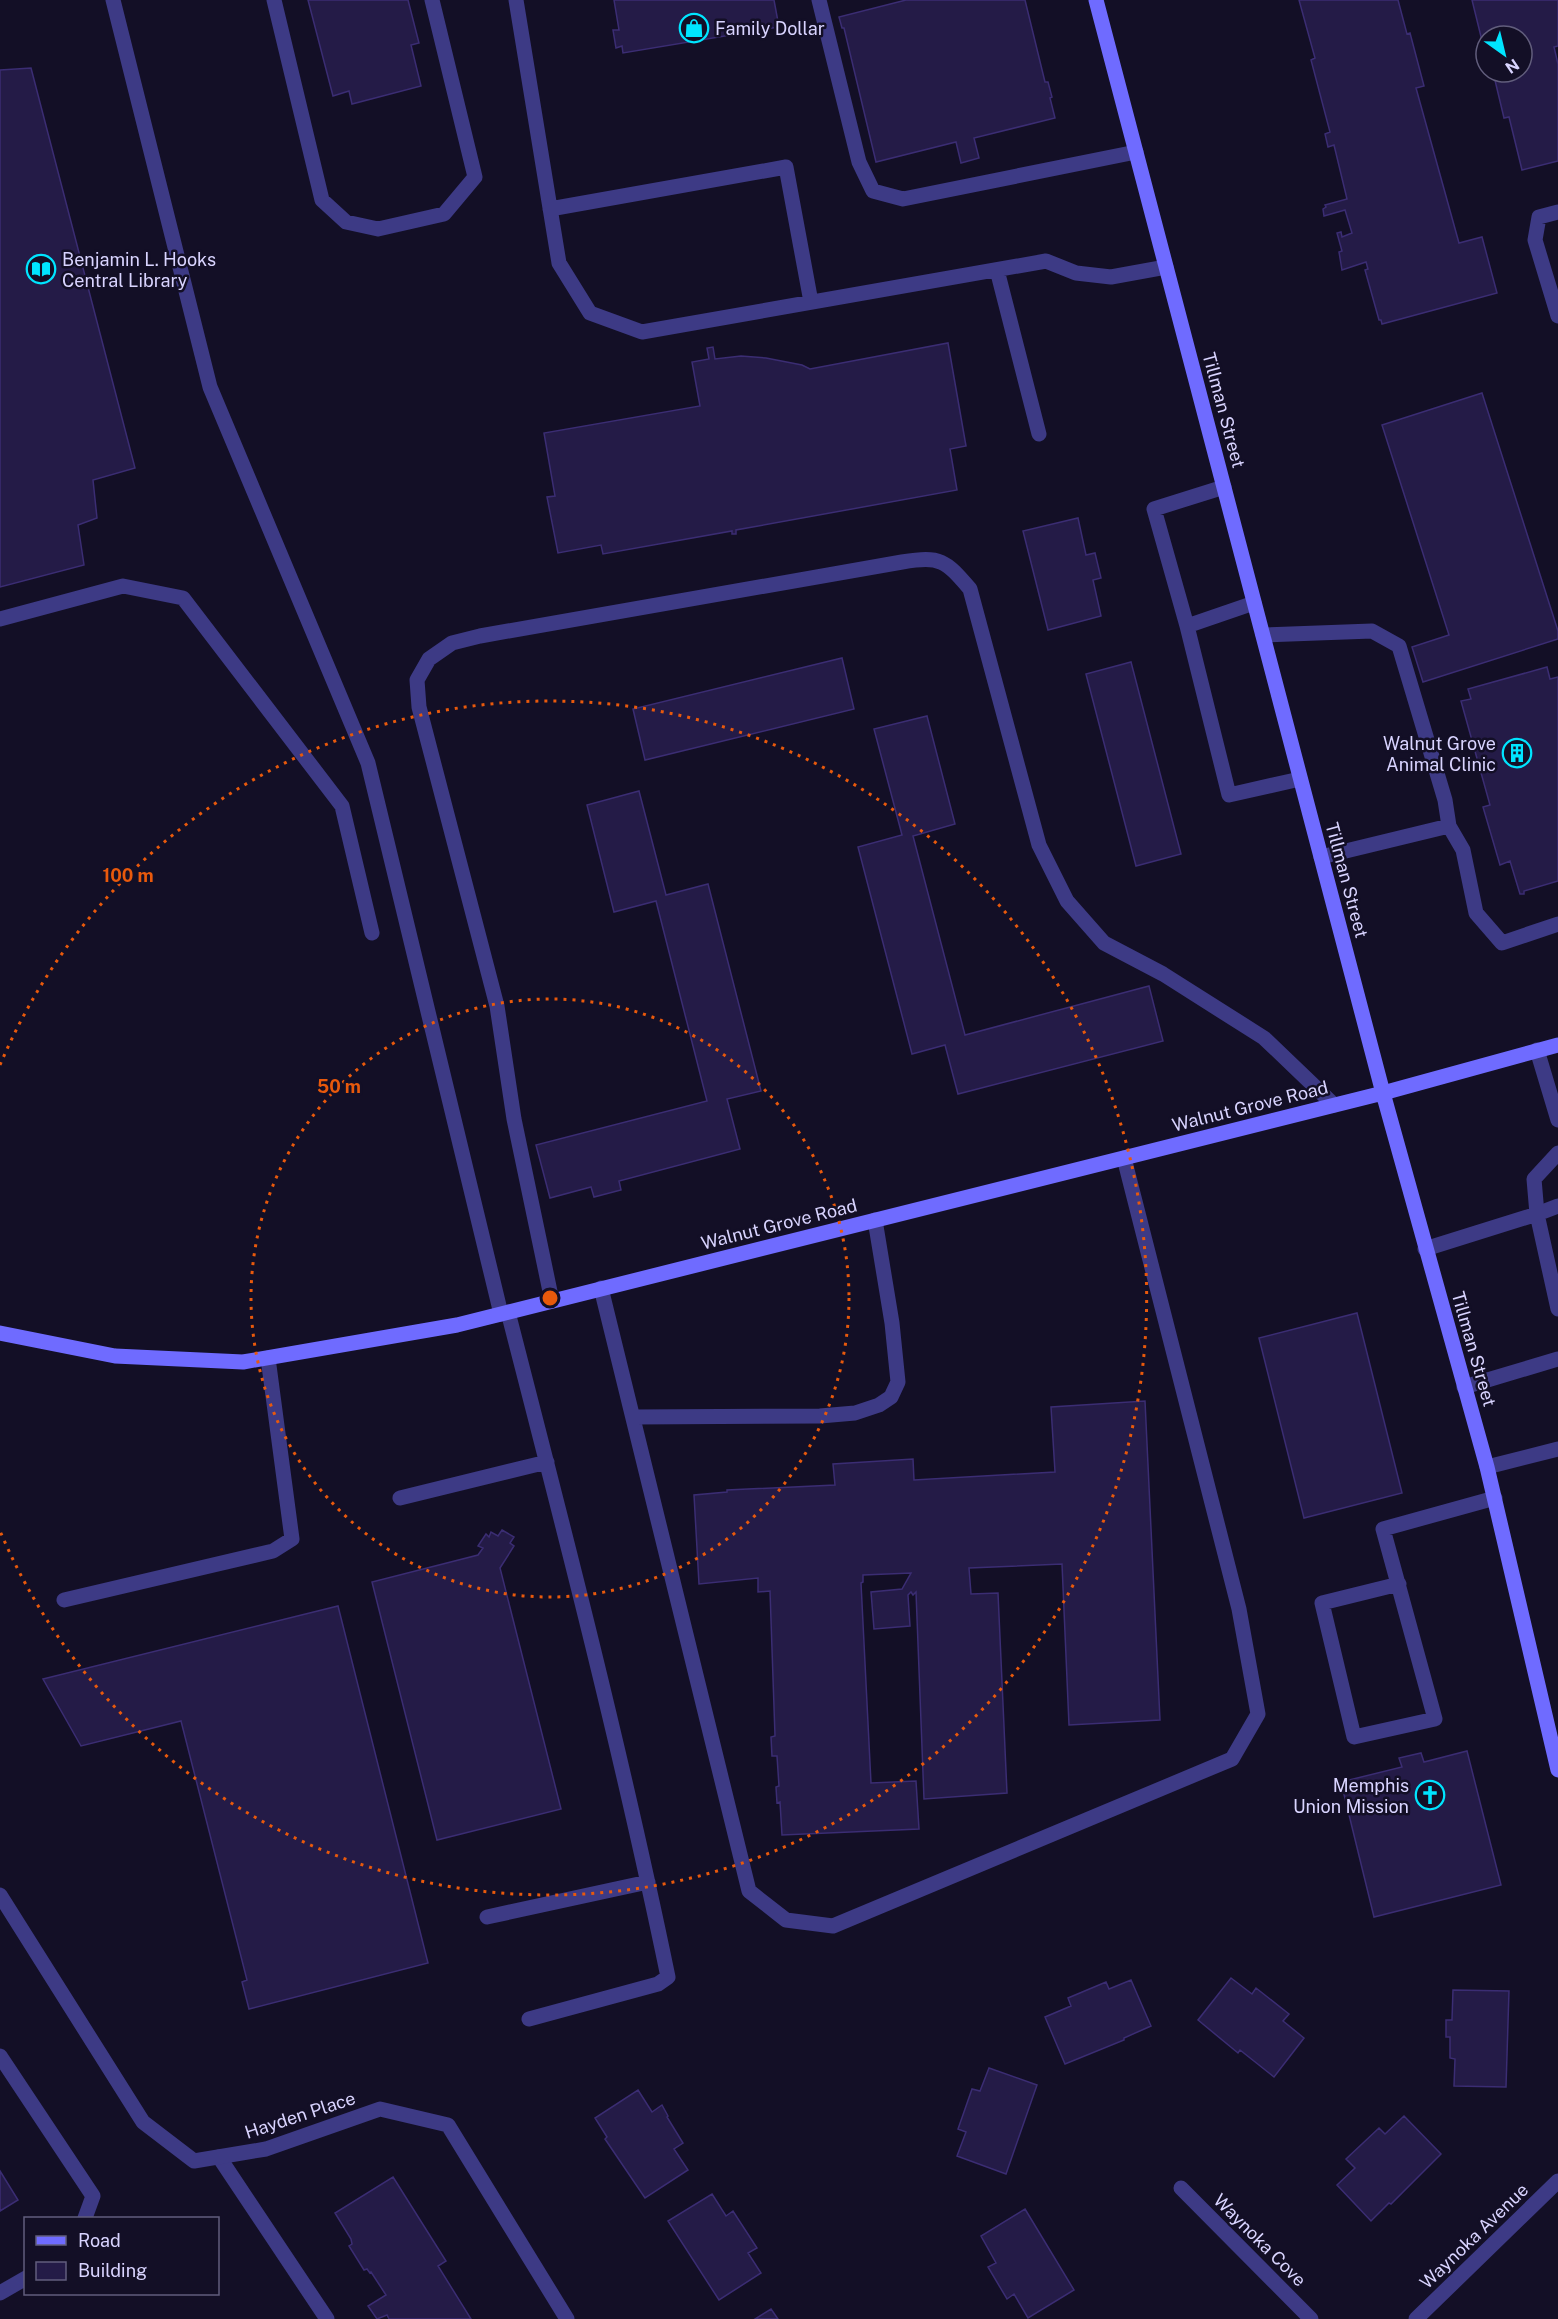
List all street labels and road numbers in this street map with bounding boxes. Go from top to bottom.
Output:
street label: Tillman Street [1199,350,1249,470]
street label: Tillman Street [1322,820,1372,940]
street label: Walnut Grove Road [1170,1076,1330,1136]
street label: Walnut Grove Road [699,1194,859,1254]
street label: Tillman Street [1448,1289,1500,1409]
street label: Hayden Place [242,2087,358,2143]
street label: Waynoka Avenue [1416,2179,1532,2293]
street label: Waynoka Cove [1209,2189,1311,2291]

